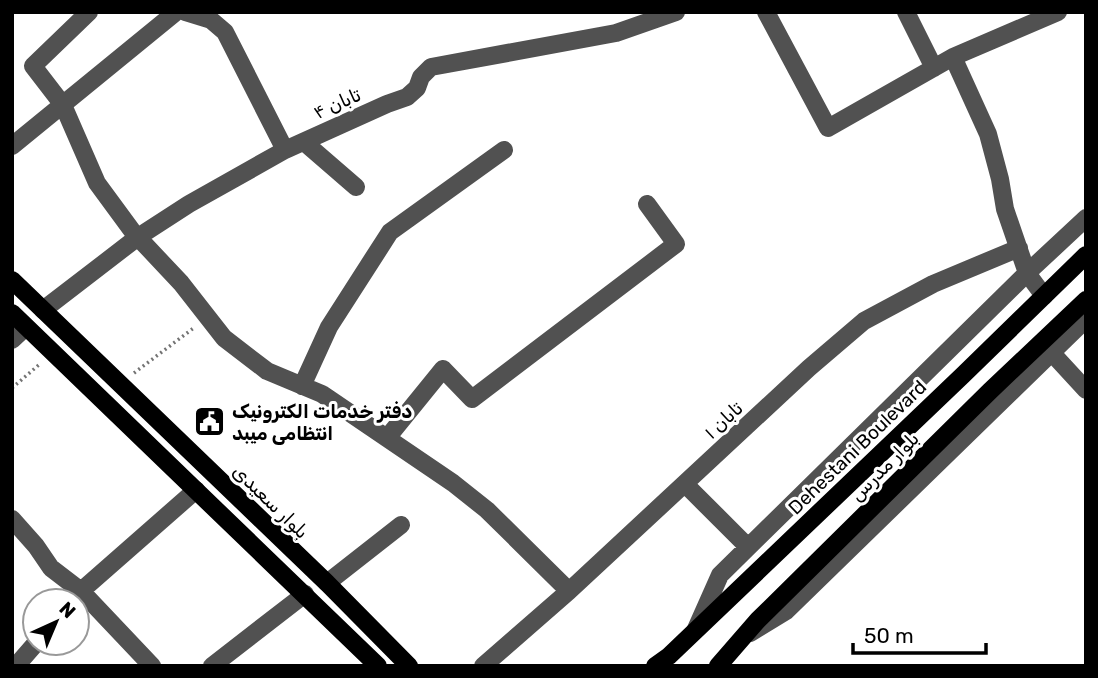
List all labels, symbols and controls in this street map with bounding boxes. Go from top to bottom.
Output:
street label: تابان ۴ [310,83,365,124]
street label: Dehestani Boulevard [783,375,931,519]
street label: تابان ۱ [699,397,748,444]
place label: دفتر خدمات الکترونیک انتظامی میبد [232,400,412,445]
public building icon: دفتر خدمات الکترونیک انتظامی میبد [192,405,226,439]
street label: بلوار مدرس [845,427,924,506]
street label: بلوار سعیدی [228,459,313,543]
north arrow [21,587,91,657]
text: N [55,597,80,623]
scale bar [853,612,986,656]
text: 50 m [864,623,914,648]

